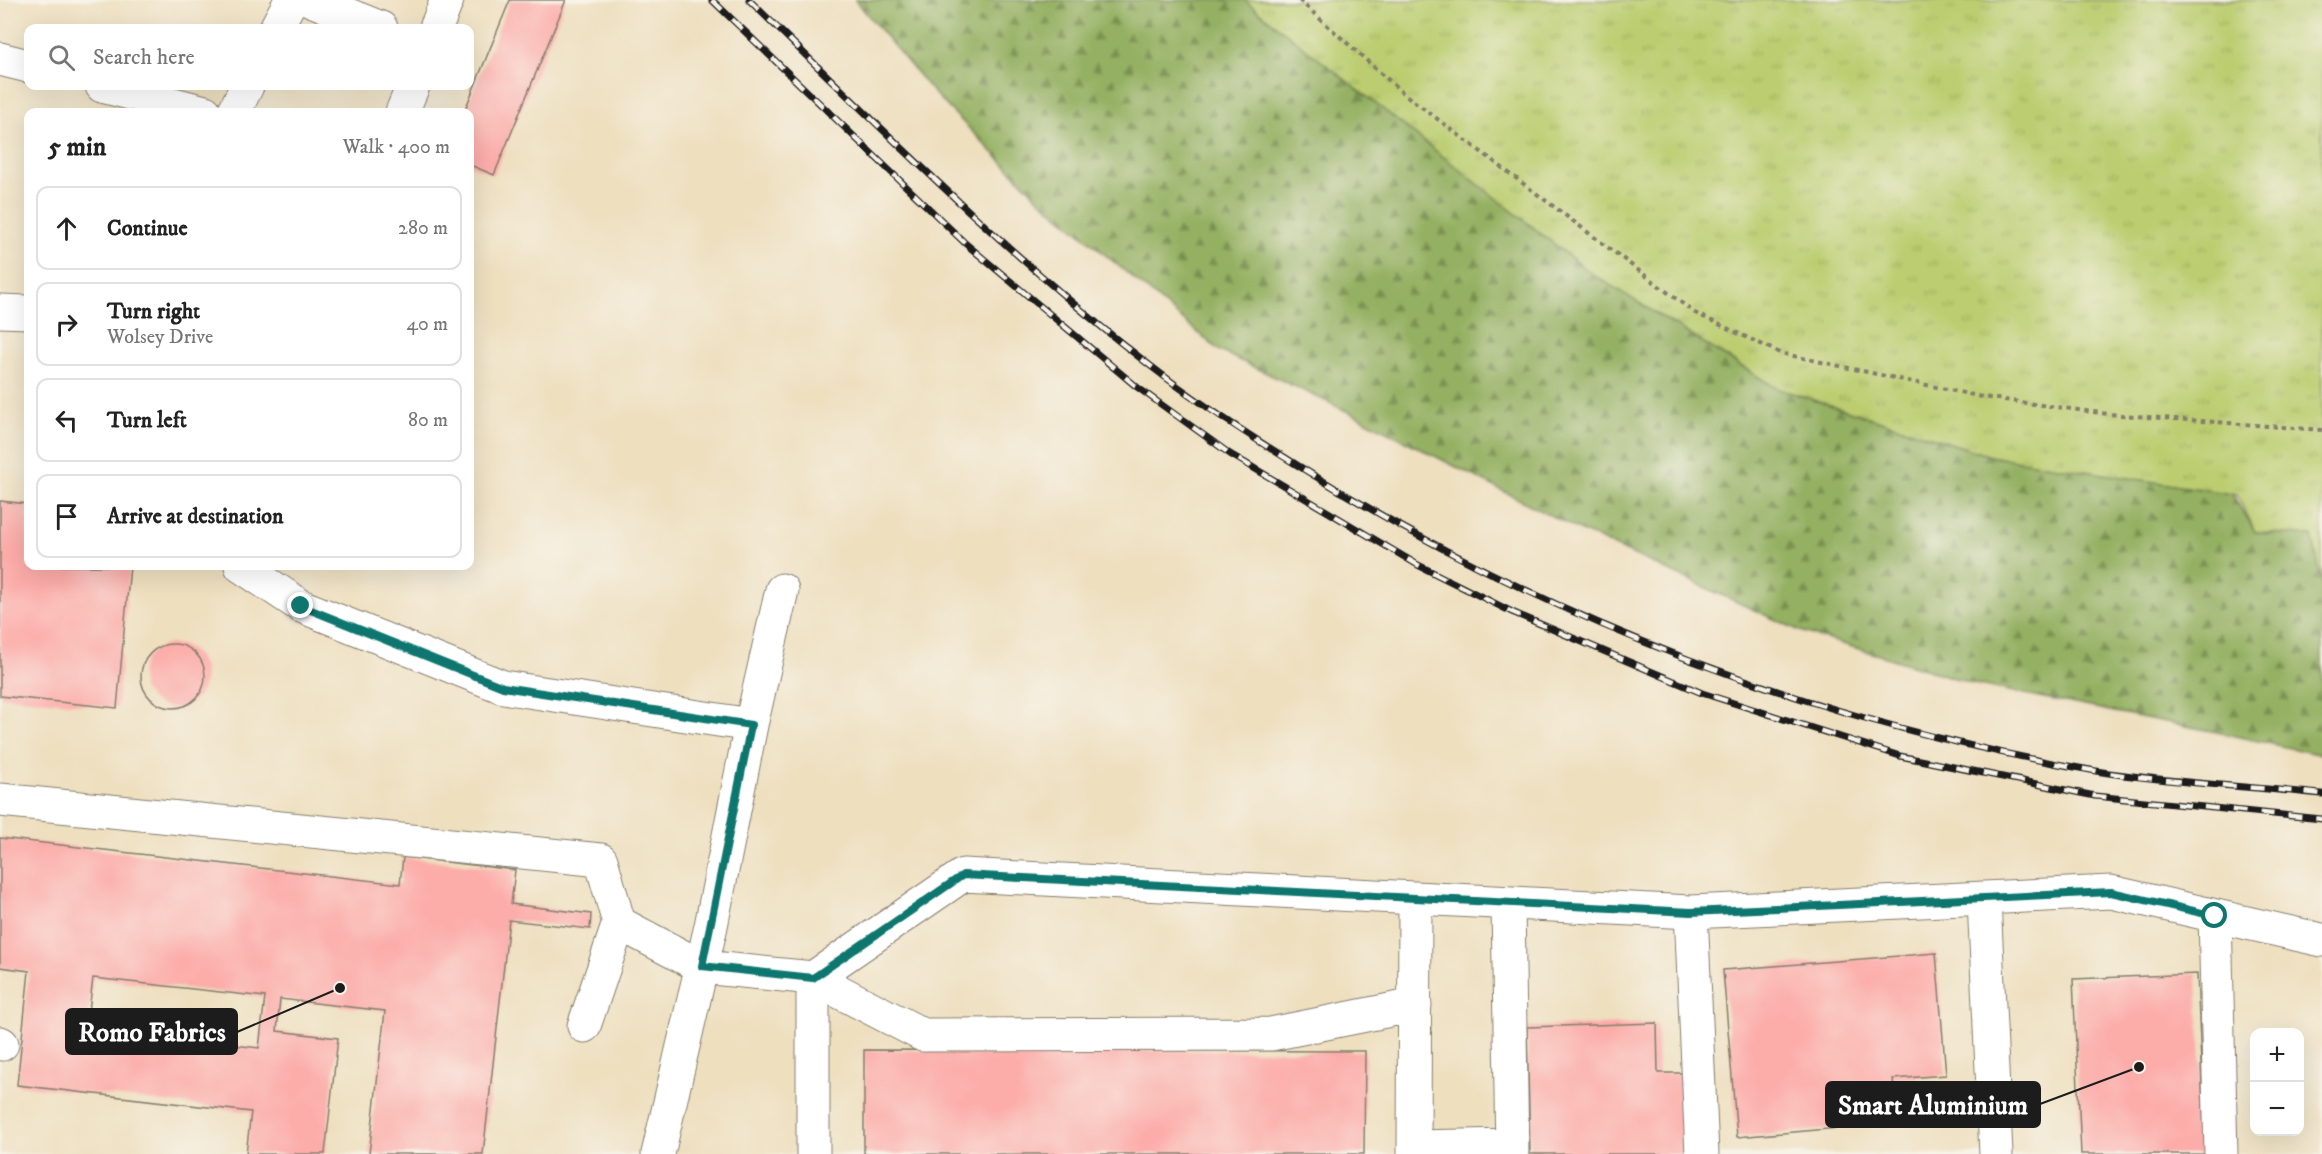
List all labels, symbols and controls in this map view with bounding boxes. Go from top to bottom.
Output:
search box [24,24,474,90]
icon: search [45,41,78,74]
text: Search here [93,44,195,71]
text: 5 min [48,131,106,164]
text: Walk · 400 m [343,135,450,160]
icon: ahead [50,212,83,245]
text: Continue [107,215,188,242]
text: 280 m [398,216,448,241]
text: Turn right [107,298,200,325]
icon: right [50,308,83,341]
text: 40 m [406,312,448,337]
text: Wolsey Drive [107,325,213,350]
icon: left [50,404,83,437]
text: Turn left [107,407,187,434]
text: 80 m [408,408,448,433]
icon: arrive [50,500,83,533]
text: Arrive at destination [107,503,284,530]
route end [287,592,313,618]
route start [2201,902,2227,928]
callout: Romo Fabrics [66,1009,237,1054]
text: Romo Fabrics [78,1016,226,1050]
map controls [2250,1028,2304,1136]
button: + [2250,1028,2304,1082]
callout: Smart Aluminium [1826,1082,2040,1127]
button: − [2250,1082,2304,1136]
text: Smart Aluminium [1838,1089,2028,1123]

